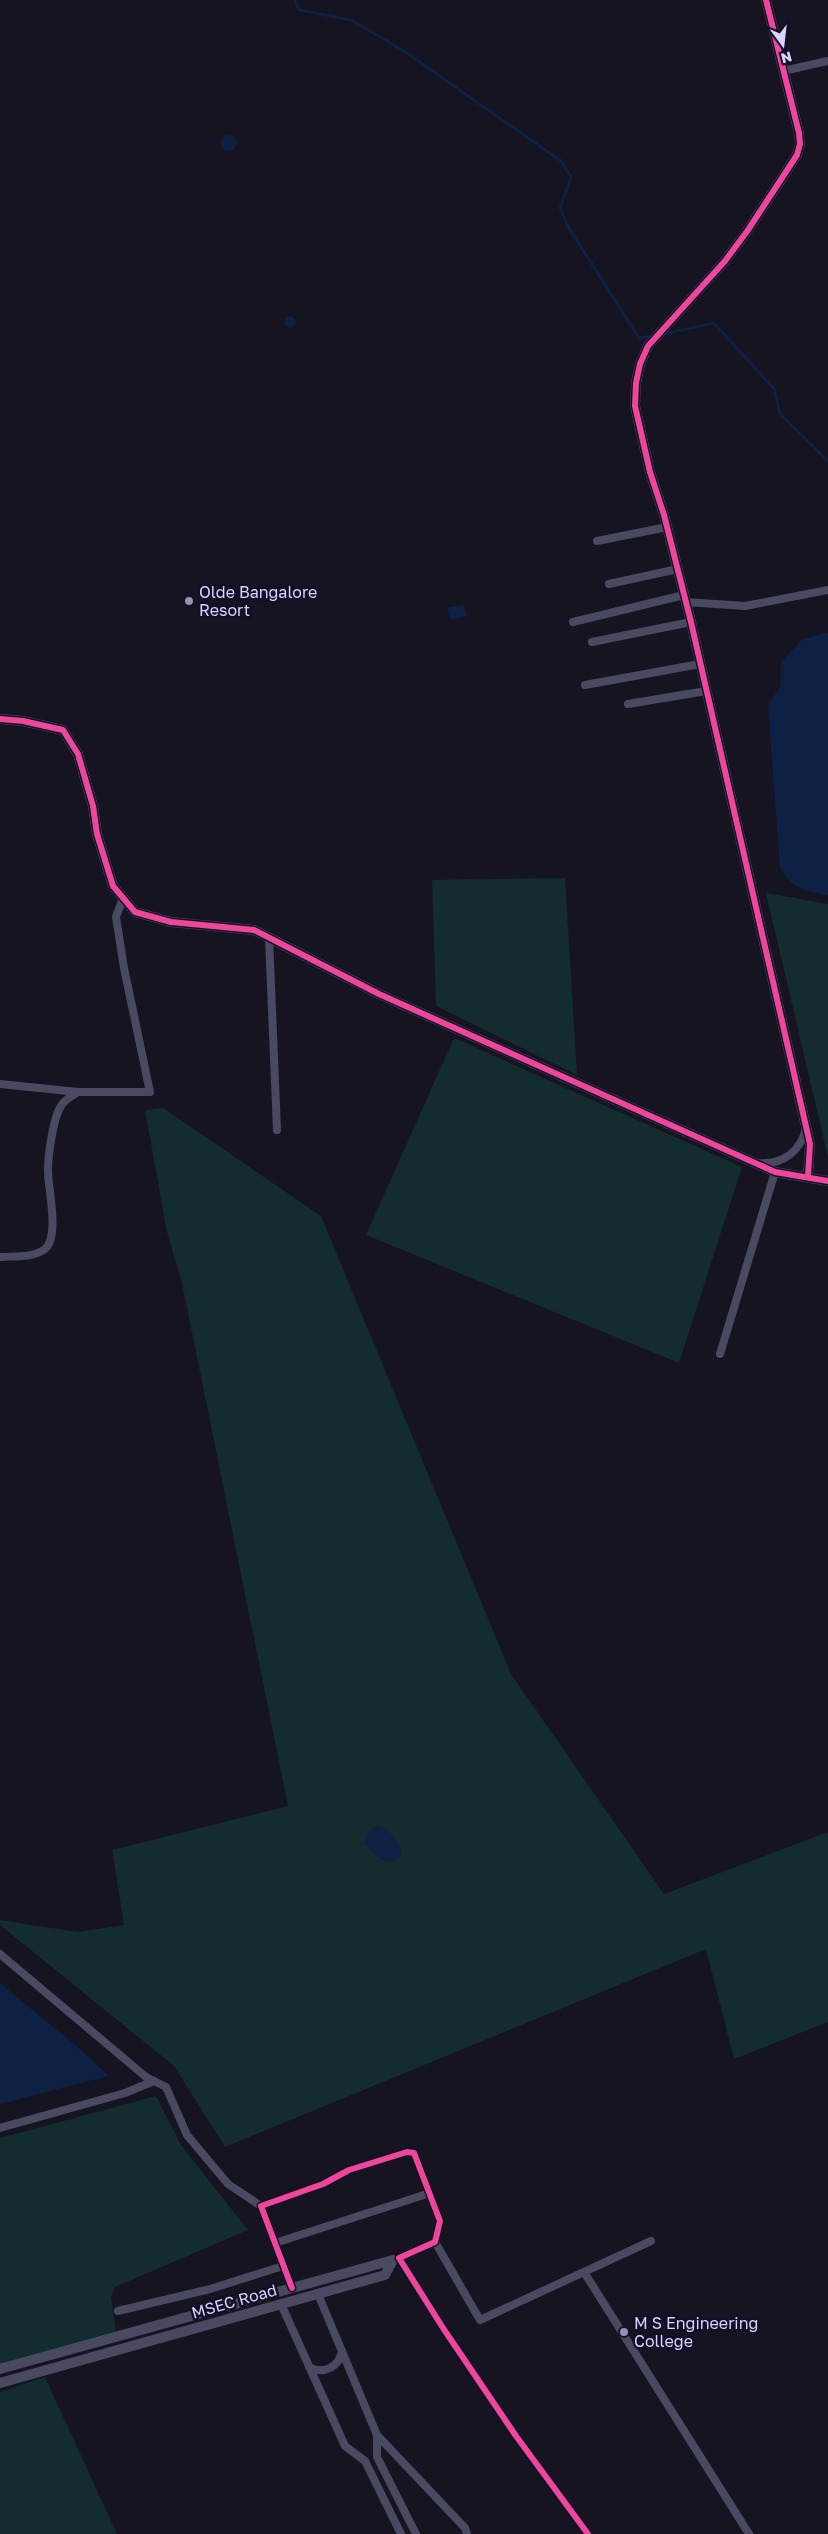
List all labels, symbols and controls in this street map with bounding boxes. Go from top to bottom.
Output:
north arrow [758,20,808,70]
text: N [779,48,794,68]
place label: Olde Bangalore Resort [199,582,317,620]
marker: Olde Bangalore Resort [183,595,195,607]
street label: MSEC Road [189,2279,279,2323]
place label: M S Engineering College [634,2313,758,2351]
marker: M S Engineering College [618,2326,630,2338]

